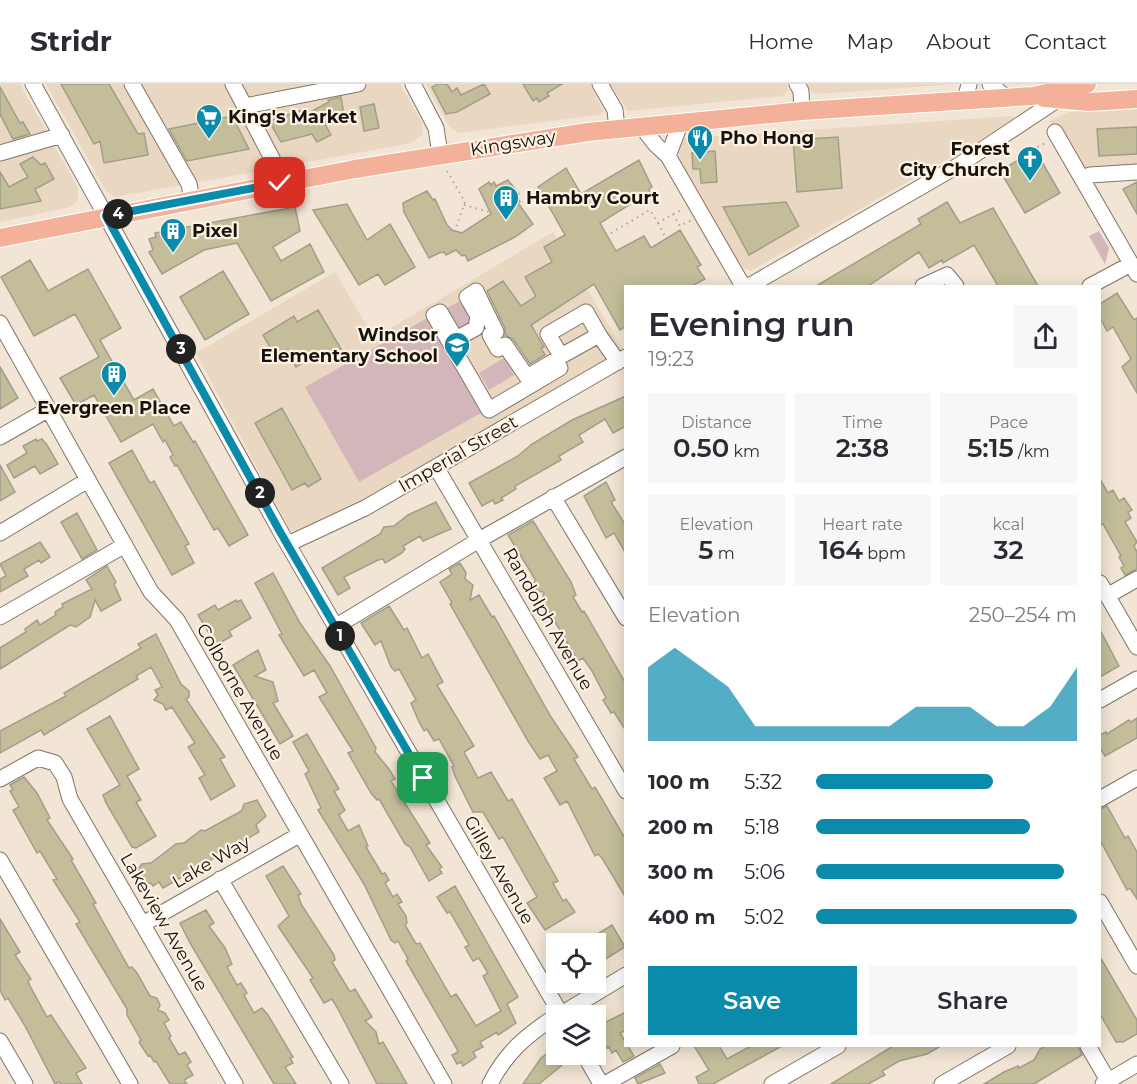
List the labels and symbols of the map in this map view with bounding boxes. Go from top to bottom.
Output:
supermarket icon: King's Market [194,102,224,140]
place label: King's Market [228,106,357,128]
restaurant icon: Pho Hong [685,123,715,161]
street label: Kingsway [469,125,558,161]
place label: Pho Hong [720,127,814,149]
place label: Forest City Church [900,138,1010,181]
church icon: Forest City Church [1015,144,1045,182]
pin [254,157,305,208]
building icon: Hambry Court [491,183,521,221]
place label: Hambry Court [526,187,659,209]
pin: 4 [103,199,133,229]
building icon: Pixel [158,216,188,254]
place label: Pixel [192,220,238,242]
place label: Windsor Elementary School [261,324,438,367]
school or university icon: Windsor Elementary School [442,330,472,368]
pin: 3 [166,334,196,364]
building icon: Evergreen Place [99,359,129,397]
place label: Evergreen Place [37,397,191,419]
street label: Imperial Street [394,411,522,497]
pin: 2 [245,478,275,508]
street label: Randolph Avenue [498,544,598,694]
street label: Colborne Avenue [192,619,288,765]
pin: 1 [325,621,355,651]
pin [397,752,448,803]
street label: Gilley Avenue [459,812,539,928]
street label: Lake Way [168,831,254,893]
street label: Lakeview Avenue [115,849,213,995]

